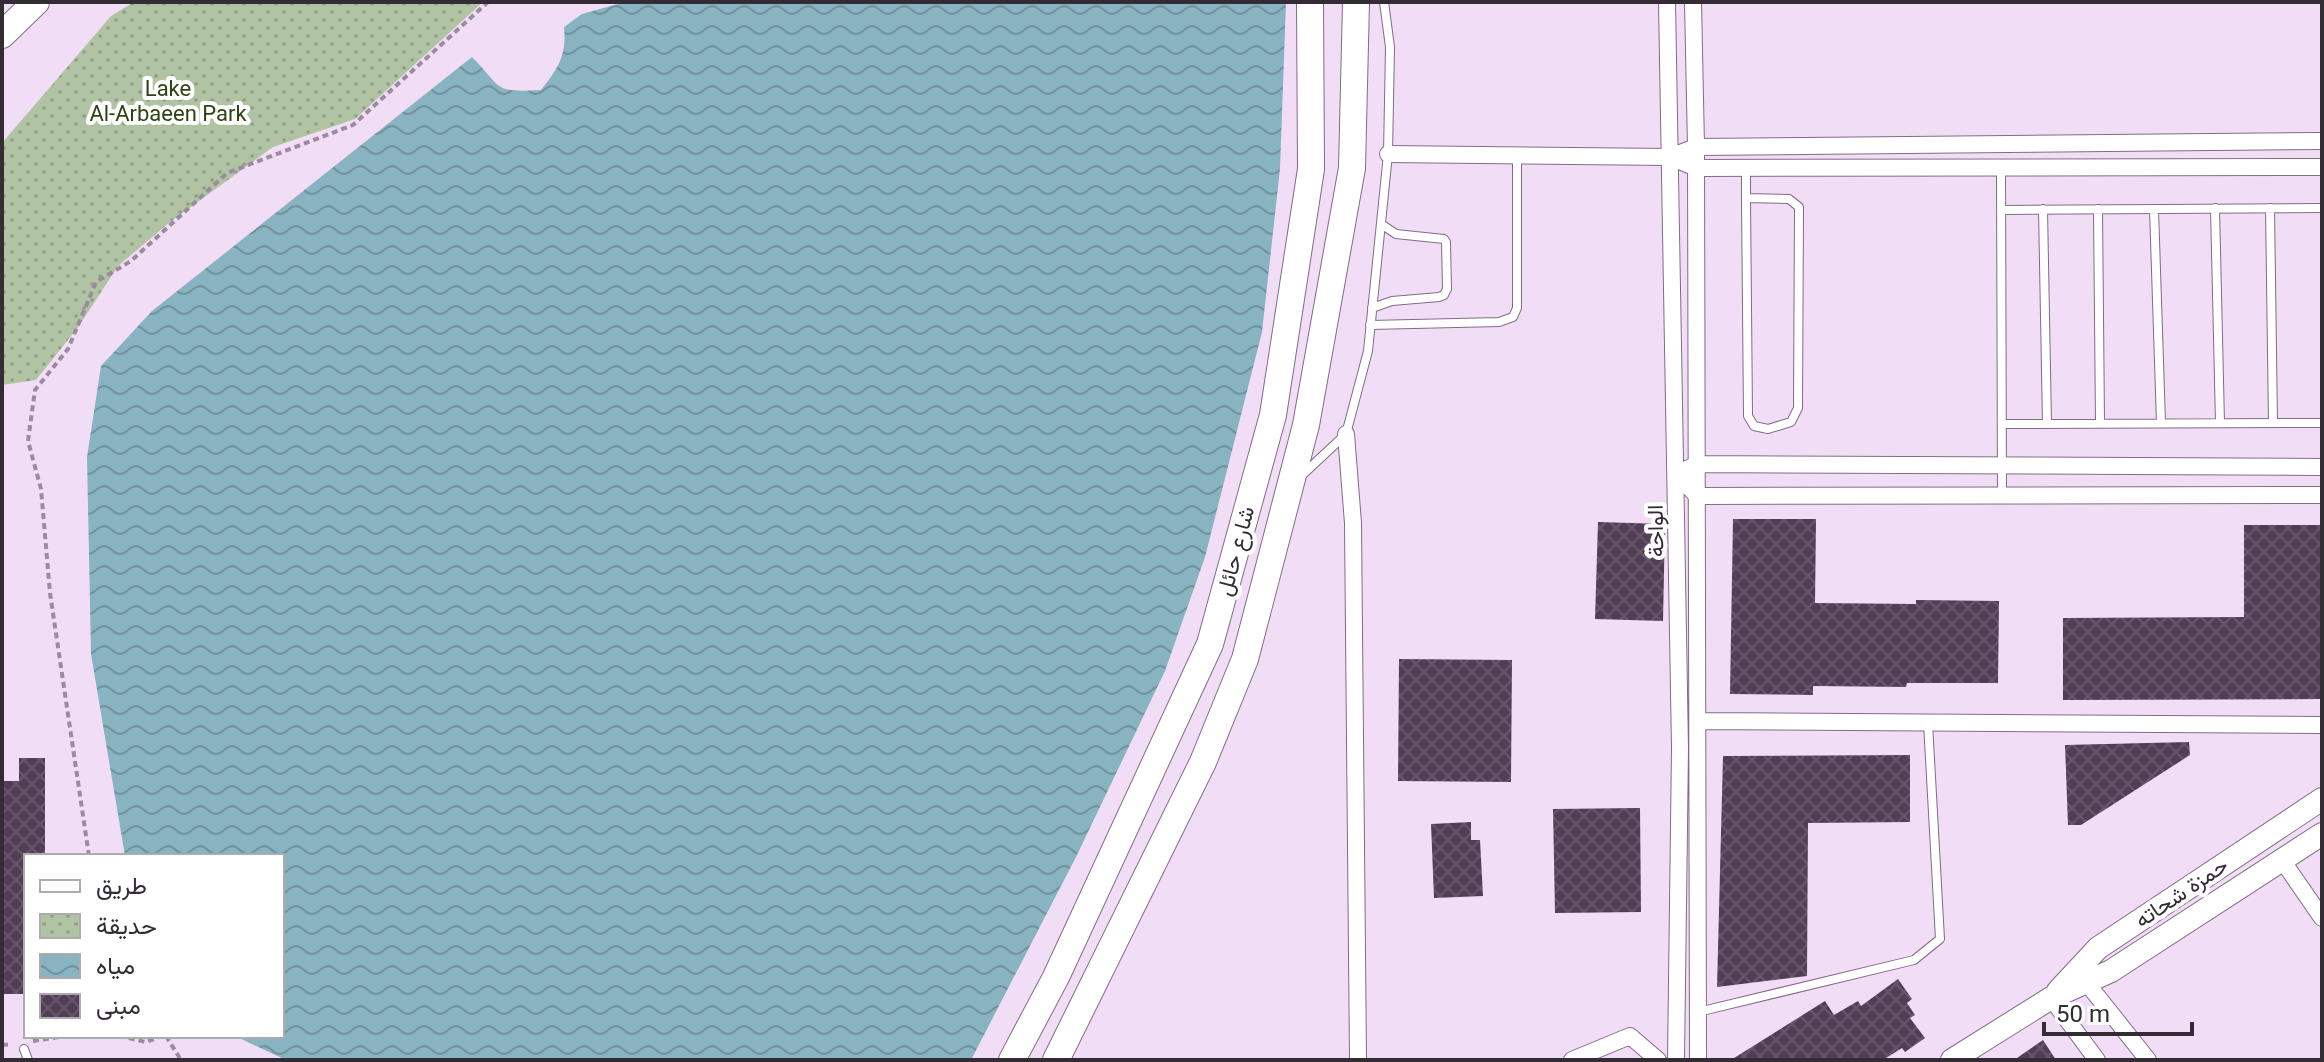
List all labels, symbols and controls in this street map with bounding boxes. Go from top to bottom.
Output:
park label: Lake Al-Arbaeen Park [89,76,247,126]
street label: شارع حائل [1212,504,1261,599]
street label: الواحة [1643,505,1669,557]
street label: حمزة شحاته [2130,852,2233,933]
legend [24,854,284,1038]
text: طريق [96,872,147,901]
text: حديقة [96,912,157,940]
text: مياه [96,952,135,980]
scale bar [2044,986,2192,1036]
text: مبنى [96,992,141,1020]
text: 50 m [2056,1000,2110,1028]

